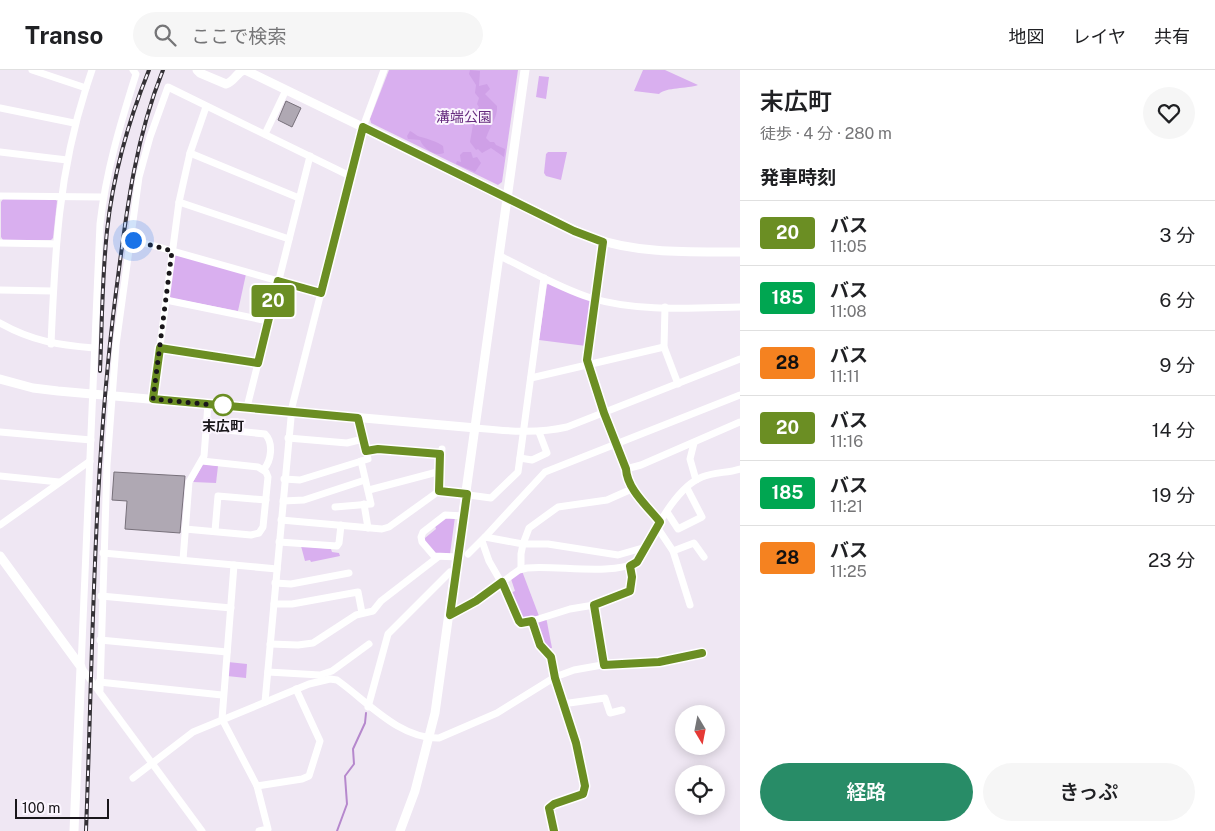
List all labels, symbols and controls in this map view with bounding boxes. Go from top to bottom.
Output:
search box [133,12,483,57]
text: Transo [25,21,103,49]
icon: search [151,21,179,49]
text: ここで検索 [191,25,286,47]
text: 地図 [1009,26,1045,47]
text: レイヤ [1073,26,1126,47]
text: 共有 [1154,26,1190,47]
text: 末広町 [760,87,832,115]
button: heart [1143,87,1195,139]
park label: 溝端公園 [436,109,492,125]
text: 徒歩 · 4 分 · 280 m [760,124,892,143]
text: 発車時刻 [760,166,836,188]
text: バス [830,214,868,236]
text: 20 [776,222,799,243]
text: 3 分 [1159,224,1195,246]
your location [121,228,146,253]
text: 11:05 [830,237,867,256]
text: バス [830,279,868,301]
line badge: 20 [250,285,296,317]
text: 185 [772,287,803,308]
text: 6 分 [1160,289,1195,311]
text: 20 [261,290,285,311]
text: 11:08 [830,302,867,321]
text: バス [830,344,868,366]
text: 28 [776,352,799,373]
text: 9 分 [1160,354,1195,376]
text: 11:11 [830,367,860,386]
marker: 末広町 [212,394,234,416]
text: バス [830,409,868,431]
text: 20 [776,417,799,438]
place label: 末広町 [202,418,244,434]
text: 14 分 [1152,419,1195,441]
text: 11:16 [830,432,863,451]
text: バス [830,474,868,496]
text: 185 [772,482,803,503]
text: 19 分 [1152,484,1195,506]
text: 11:21 [830,497,863,516]
text: バス [830,539,868,561]
text: 28 [776,547,799,568]
text: 23 分 [1148,549,1195,571]
text: 11:25 [830,562,867,581]
north arrow [675,705,725,755]
map controls [675,705,725,815]
button: 経路 [760,763,973,821]
button: きっぷ [983,763,1195,821]
button: locate [675,765,725,815]
scale bar [15,796,109,819]
text: 100 m [22,800,60,816]

